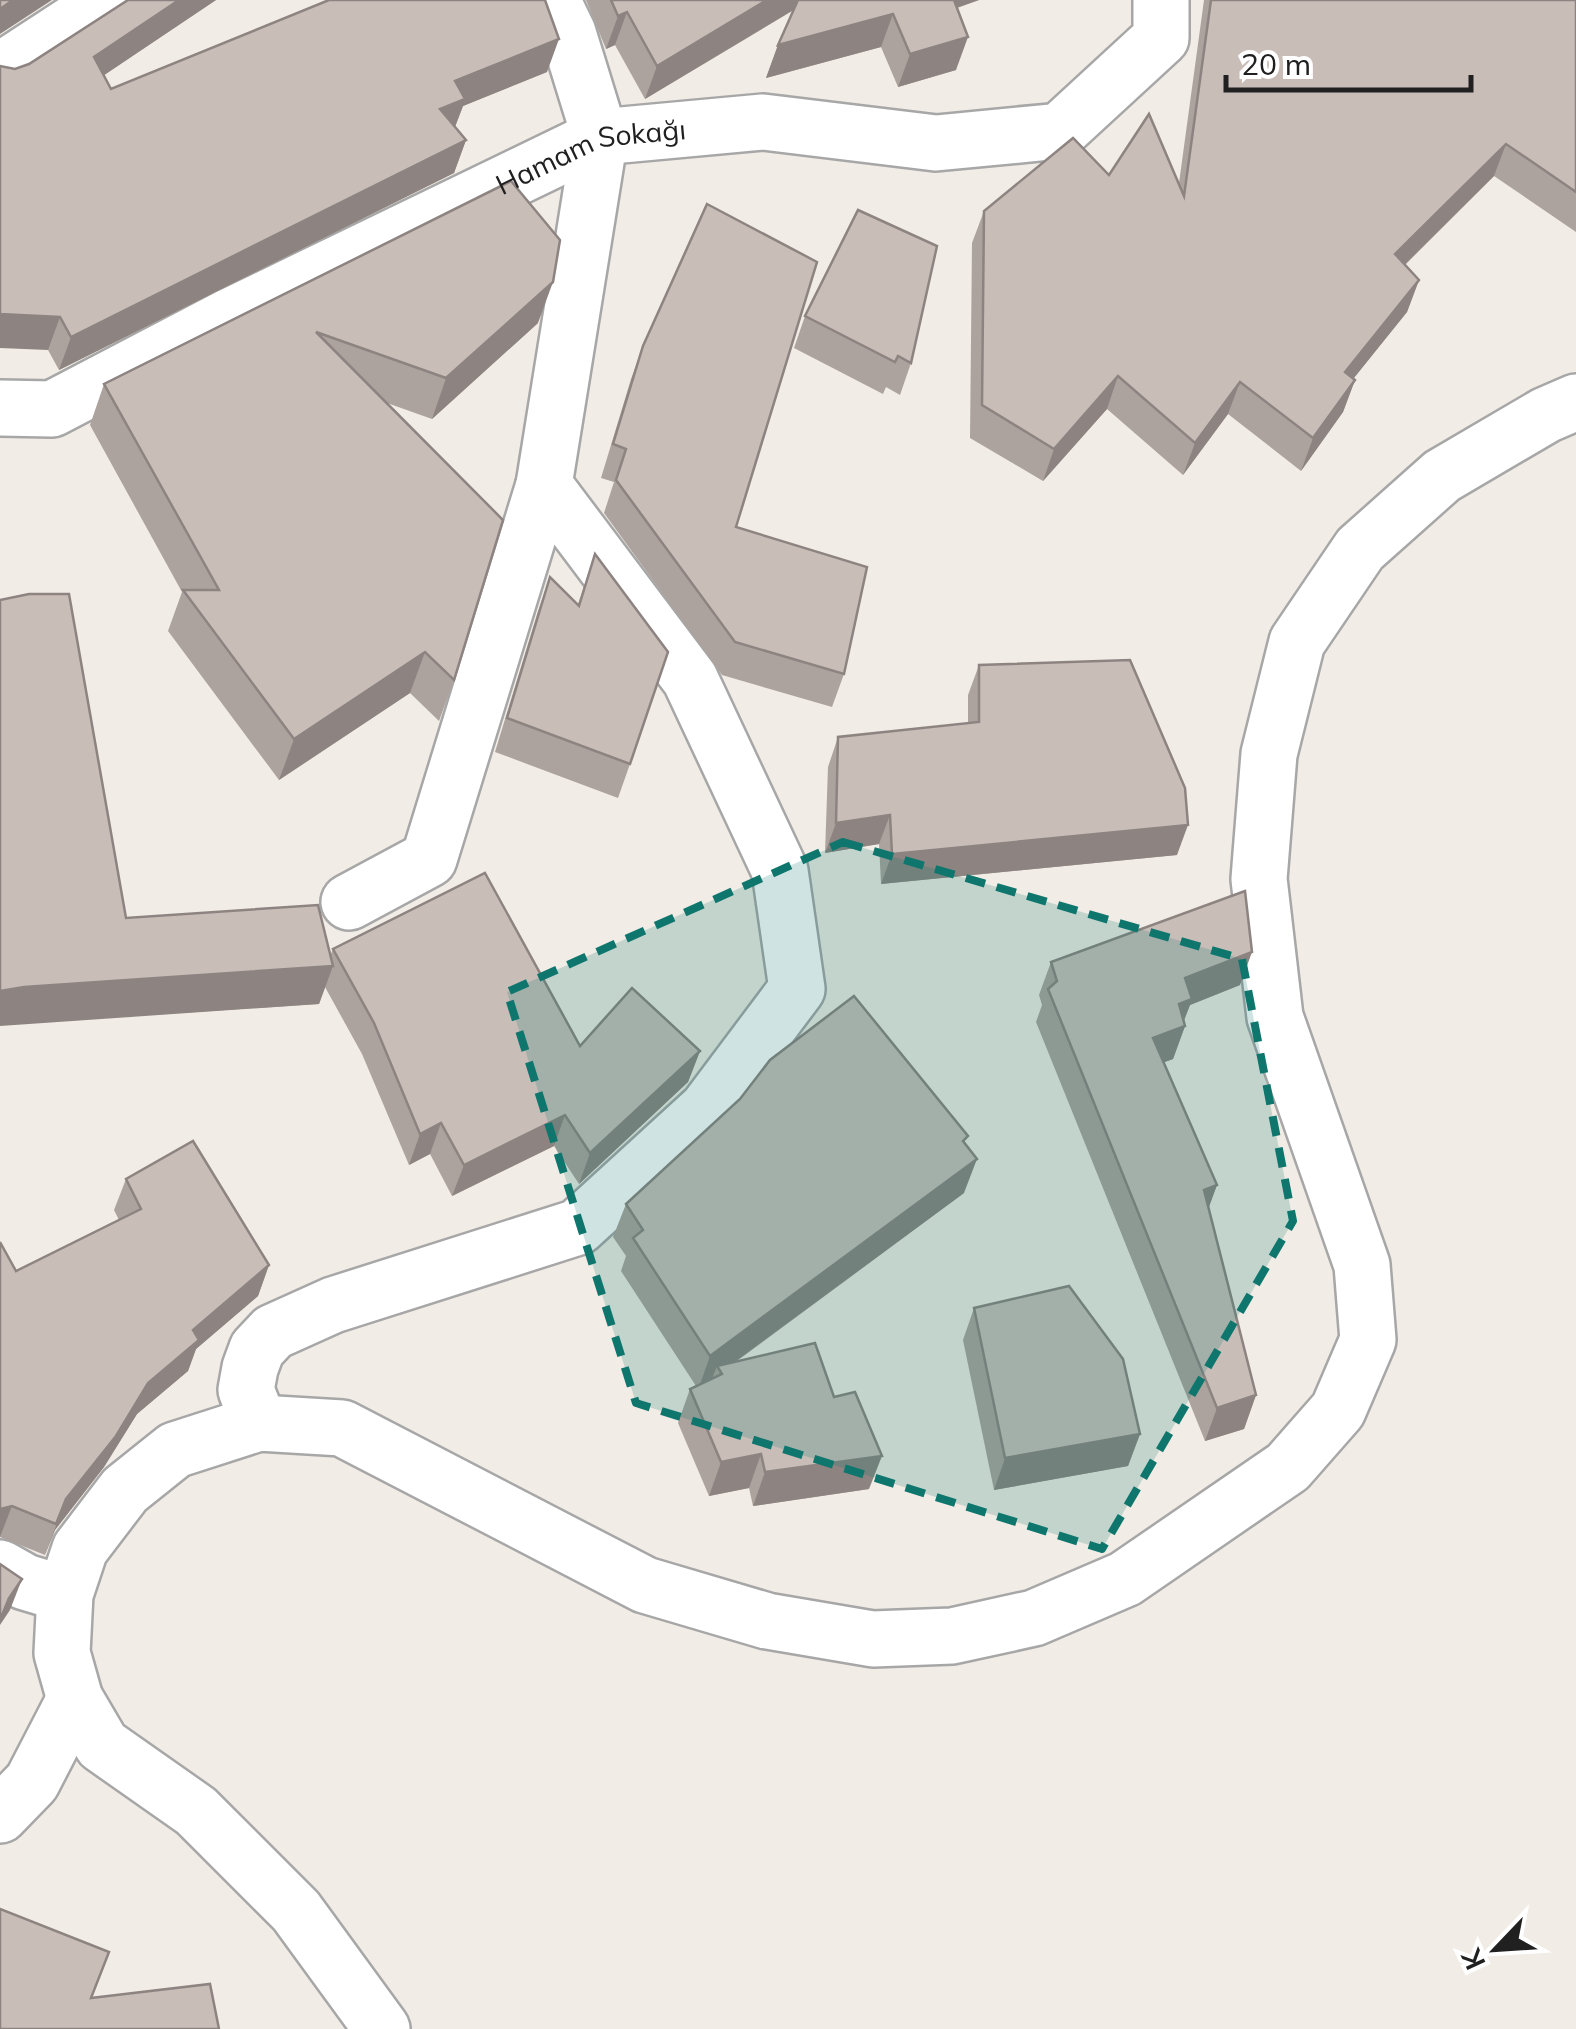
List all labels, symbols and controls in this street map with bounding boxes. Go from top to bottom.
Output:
scale bar [1226,30,1471,92]
text: 20 m [1241,45,1311,83]
street label: Hamam Sokağı [490,111,687,202]
north arrow [1446,1899,1546,1999]
text: K [1453,1943,1493,1976]

